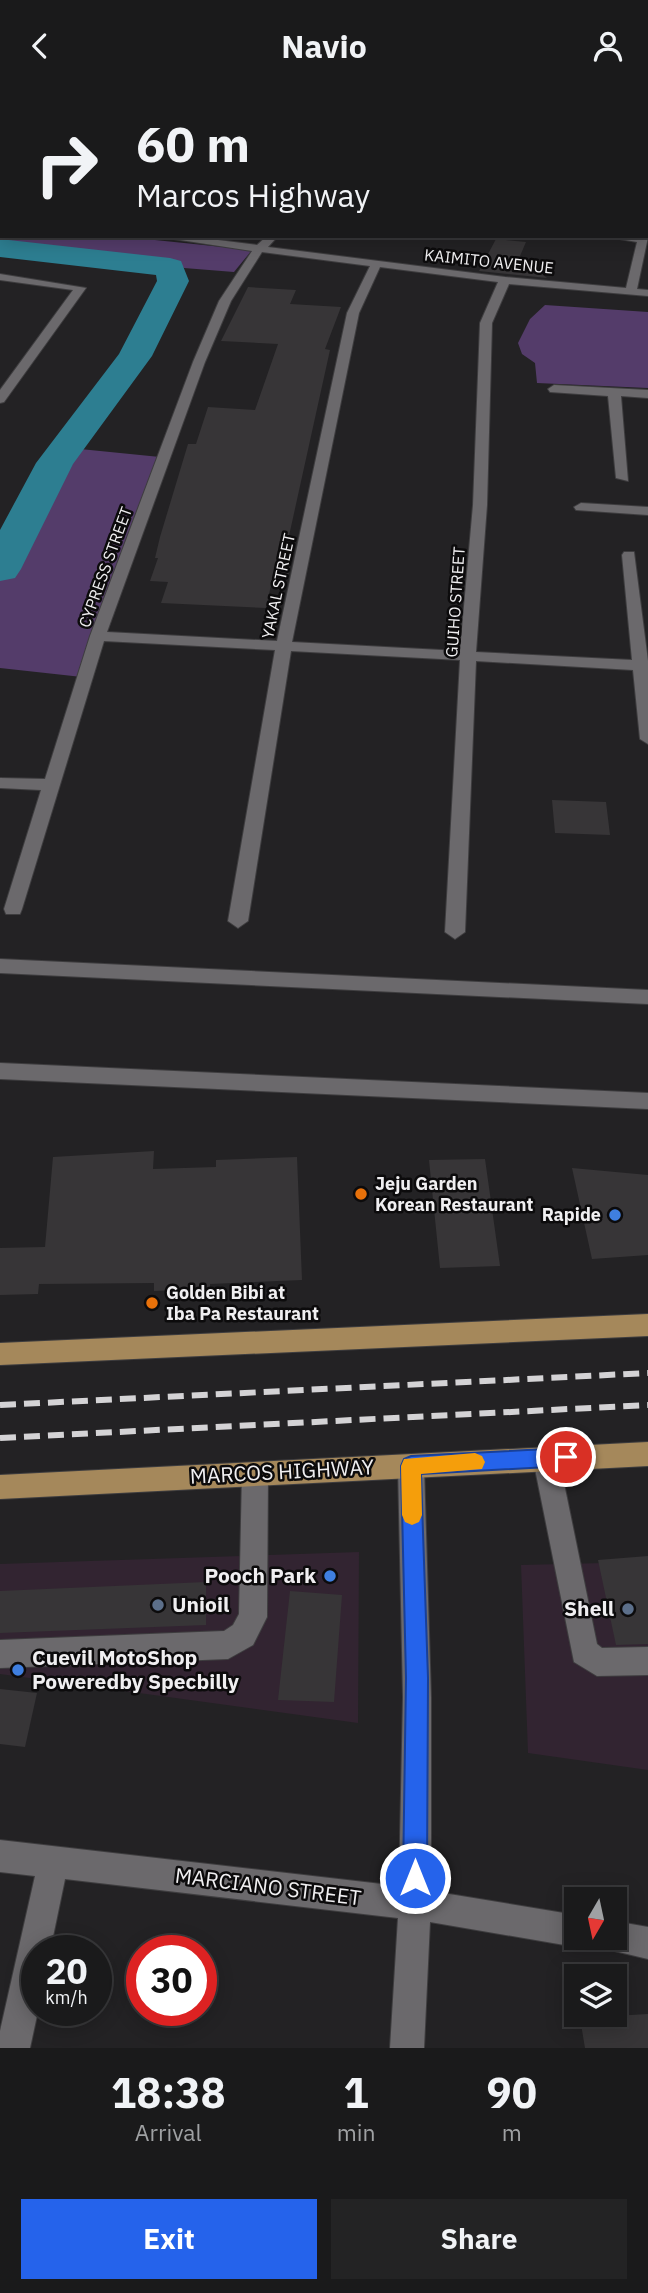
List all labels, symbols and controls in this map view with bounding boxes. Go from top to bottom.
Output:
text: Navio [281,25,367,67]
icon: back [21,27,59,65]
icon: person [589,27,627,65]
text: 60 m [136,112,250,175]
icon: right [21,119,112,210]
text: Marcos Highway [136,174,370,216]
street label: KAIMITO AVENUE [423,244,555,278]
street label: CYPRESS STREET [74,504,136,630]
street label: YAKAL STREET [257,531,299,641]
street label: GUIHO STREET [441,546,469,658]
place label: Jeju Garden Korean Restaurant [375,1172,534,1216]
marker: Jeju Garden Korean Restaurant [353,1186,369,1202]
place label: Rapide [542,1203,601,1226]
marker: Rapide [607,1207,623,1223]
place label: Golden Bibi at Iba Pa Restaurant [166,1281,319,1325]
marker: Golden Bibi at Iba Pa Restaurant [144,1295,160,1311]
pin [536,1427,596,1487]
icon: arrive [547,1438,585,1476]
street label: MARCOS HIGHWAY [189,1452,375,1490]
place label: Pooch Park [205,1561,317,1589]
marker: Pooch Park [322,1568,338,1584]
place label: Unioil [172,1590,229,1618]
place label: Shell [564,1594,614,1622]
marker: Unioil [150,1597,166,1613]
marker: Shell [620,1601,636,1617]
place label: Cuevil MotoShop Poweredby Specbilly [32,1643,240,1695]
marker: Cuevil MotoShop Poweredby Specbilly [10,1662,26,1678]
position arrow [378,1841,452,1915]
street label: MARCIANO STREET [174,1861,363,1911]
north arrow [564,1887,626,1949]
map controls [564,1887,627,2027]
speed limit sign: 30 [126,1935,217,2026]
text: 20 [45,1948,88,1994]
button: layers [564,1964,627,2027]
text: km/h [45,1986,88,2009]
text: 18:38 [111,2065,226,2120]
text: 1 [344,2065,369,2120]
text: 90 [487,2065,537,2120]
text: Arrival [135,2117,202,2147]
text: min [337,2117,376,2147]
text: m [502,2117,522,2147]
button: Exit [21,2199,317,2279]
button: Share [331,2199,627,2279]

